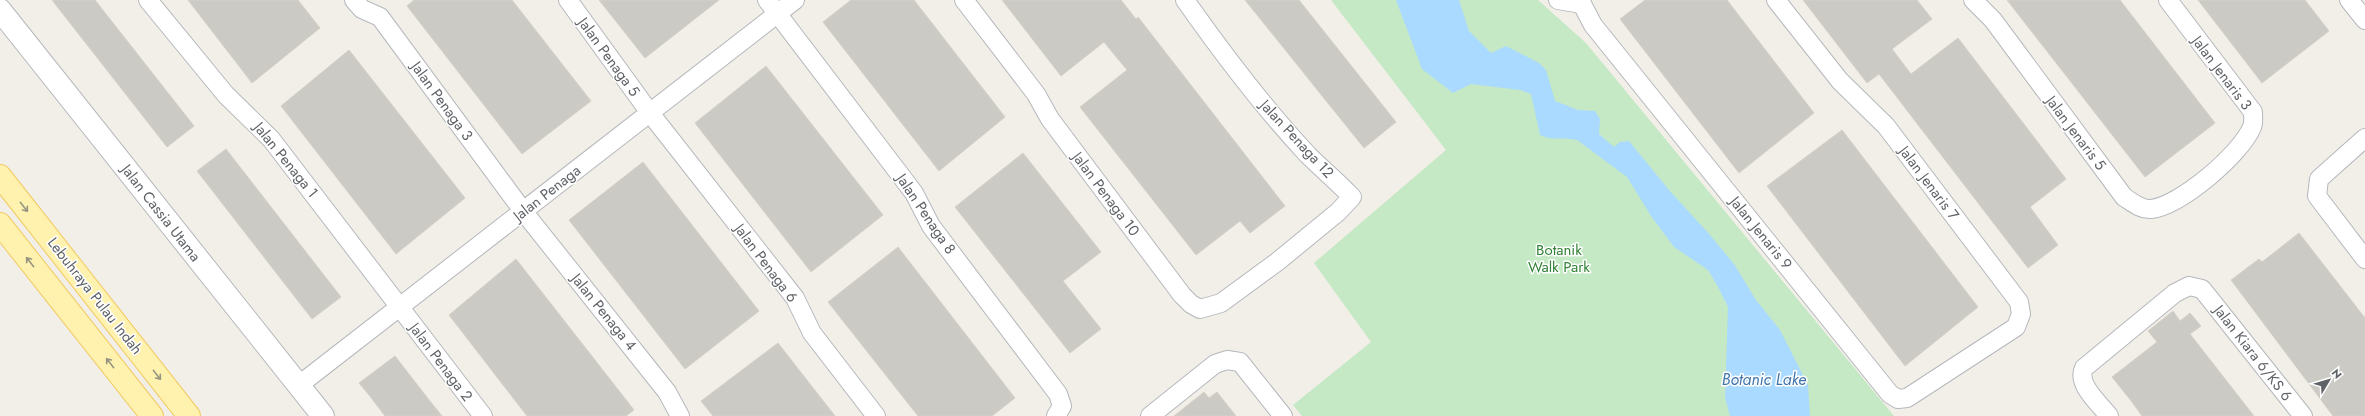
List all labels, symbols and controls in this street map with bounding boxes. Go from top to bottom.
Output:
street label: Jalan Penaga 5 [572,11,645,101]
street label: Jalan Jenaris 3 [2186,30,2257,115]
street label: Jalan Penaga 3 [405,55,478,145]
street label: Jalan Jenaris 5 [2039,90,2111,175]
street label: Jalan Penaga 12 [1253,93,1339,183]
street label: Jalan Penaga 1 [247,116,323,202]
street label: Jalan Jenaris 7 [1893,140,1964,225]
street label: Jalan Penaga 10 [1066,146,1145,241]
street label: Jalan Cassia Utama [115,158,206,266]
street label: Jalan Penaga [507,160,585,228]
street label: Jalan Penaga 8 [890,168,961,259]
street label: Jalan Jenaris 9 [1723,190,1797,274]
one-way arrow [20,201,28,212]
street label: Jalan Penaga 6 [728,218,803,307]
street label: Lebuhraya Pulau Indah [42,233,148,359]
park label: Botanik Walk Park [1528,239,1590,278]
one-way arrow [25,256,34,267]
street label: Jalan Penaga 4 [565,267,642,355]
street label: Jalan Kiara 6/KS 6 [2207,299,2298,406]
street label: Jalan Penaga 2 [403,317,478,406]
one-way arrow [106,358,115,369]
north arrow [2309,360,2349,400]
text: N [2328,365,2346,382]
water label: Botanic Lake [1722,368,1806,391]
one-way arrow [152,369,161,380]

